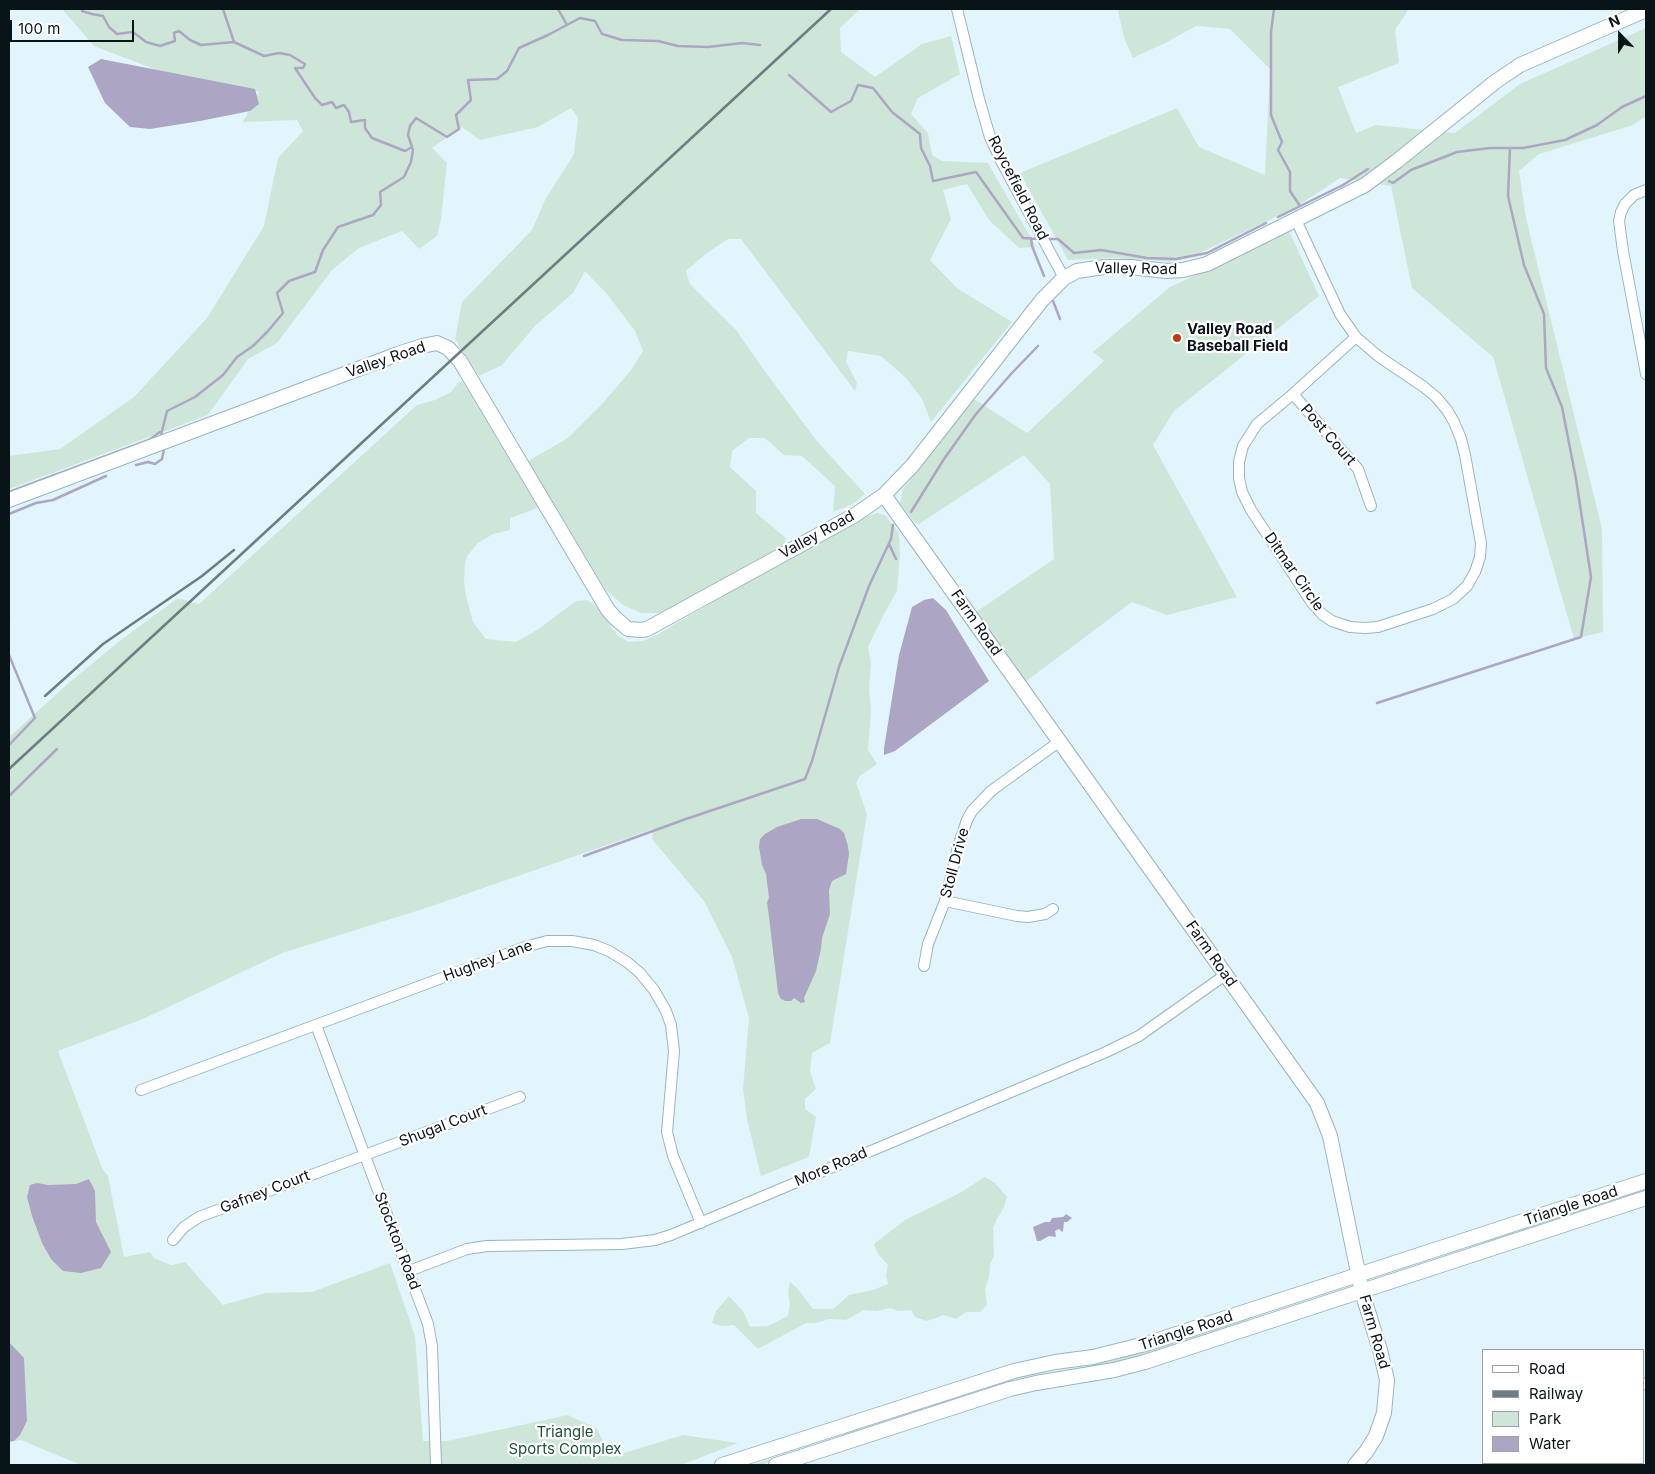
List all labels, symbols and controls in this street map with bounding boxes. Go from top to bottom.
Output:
scale bar [12,10,136,42]
north arrow [1595,10,1645,60]
text: N [1606,11,1622,31]
text: 100 m [18,19,60,38]
street label: Roycefield Road [984,133,1052,243]
street label: Valley Road [1095,259,1177,279]
place label: Valley Road Baseball Field [1187,320,1288,355]
marker: Valley Road Baseball Field [1171,332,1183,344]
street label: Valley Road [344,338,428,382]
street label: Post Court [1297,401,1359,469]
street label: Valley Road [777,507,857,563]
street label: Ditmar Circle [1260,529,1328,615]
street label: Farm Road [947,587,1005,659]
street label: Stoll Drive [937,826,973,900]
street label: Farm Road [1182,918,1240,990]
street label: Hughey Lane [441,937,535,985]
street label: Shugal Court [397,1101,489,1151]
street label: More Road [792,1144,870,1190]
street label: Gafney Court [218,1167,312,1217]
street label: Triangle Road [1522,1182,1620,1230]
street label: Stockton Road [370,1190,424,1292]
street label: Farm Road [1355,1293,1393,1371]
street label: Triangle Road [1137,1307,1235,1355]
legend [1482,1349,1645,1464]
text: Road [1529,1359,1565,1378]
text: Railway [1529,1384,1583,1403]
text: Park [1529,1409,1561,1428]
park label: Triangle Sports Complex [508,1423,622,1458]
text: Water [1529,1434,1571,1453]

